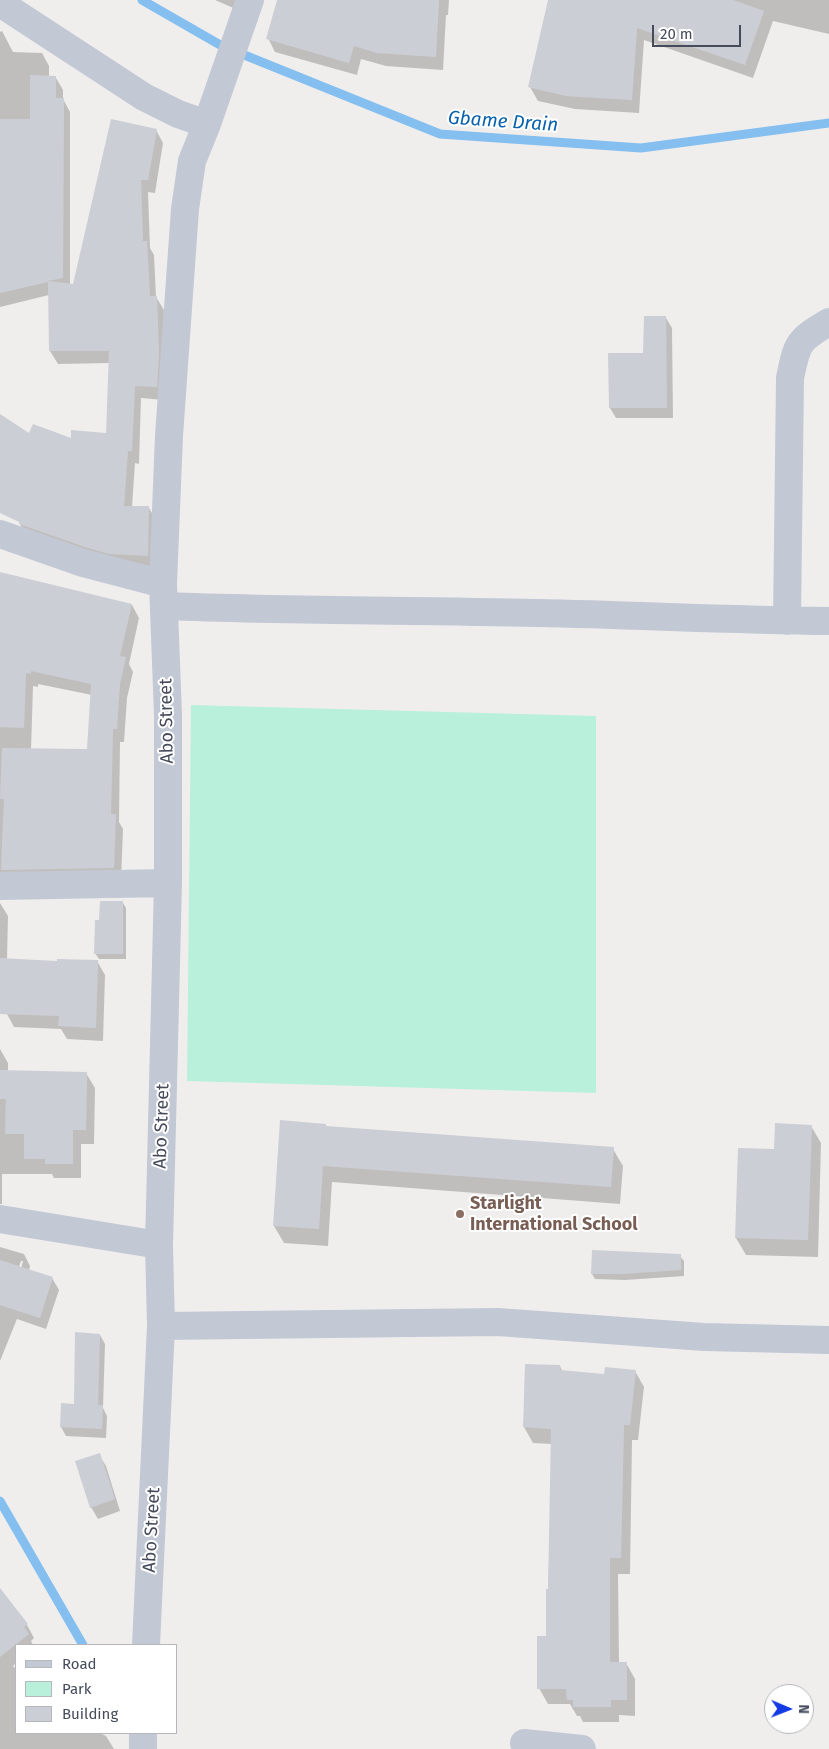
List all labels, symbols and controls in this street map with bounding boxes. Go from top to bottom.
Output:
scale bar [654,15,743,47]
text: 20 m [660,25,693,43]
water label: Gbame Drain [447,107,559,137]
street label: Abo Street [155,678,179,764]
street label: Abo Street [150,1083,174,1169]
place label: Starlight International School [470,1193,638,1236]
marker: Starlight International School [454,1208,466,1220]
street label: Abo Street [139,1487,165,1573]
legend [15,1644,178,1734]
text: Road [62,1655,97,1673]
text: Park [62,1680,92,1698]
north arrow [764,1684,814,1734]
text: N [795,1704,812,1714]
text: Building [62,1705,118,1723]

